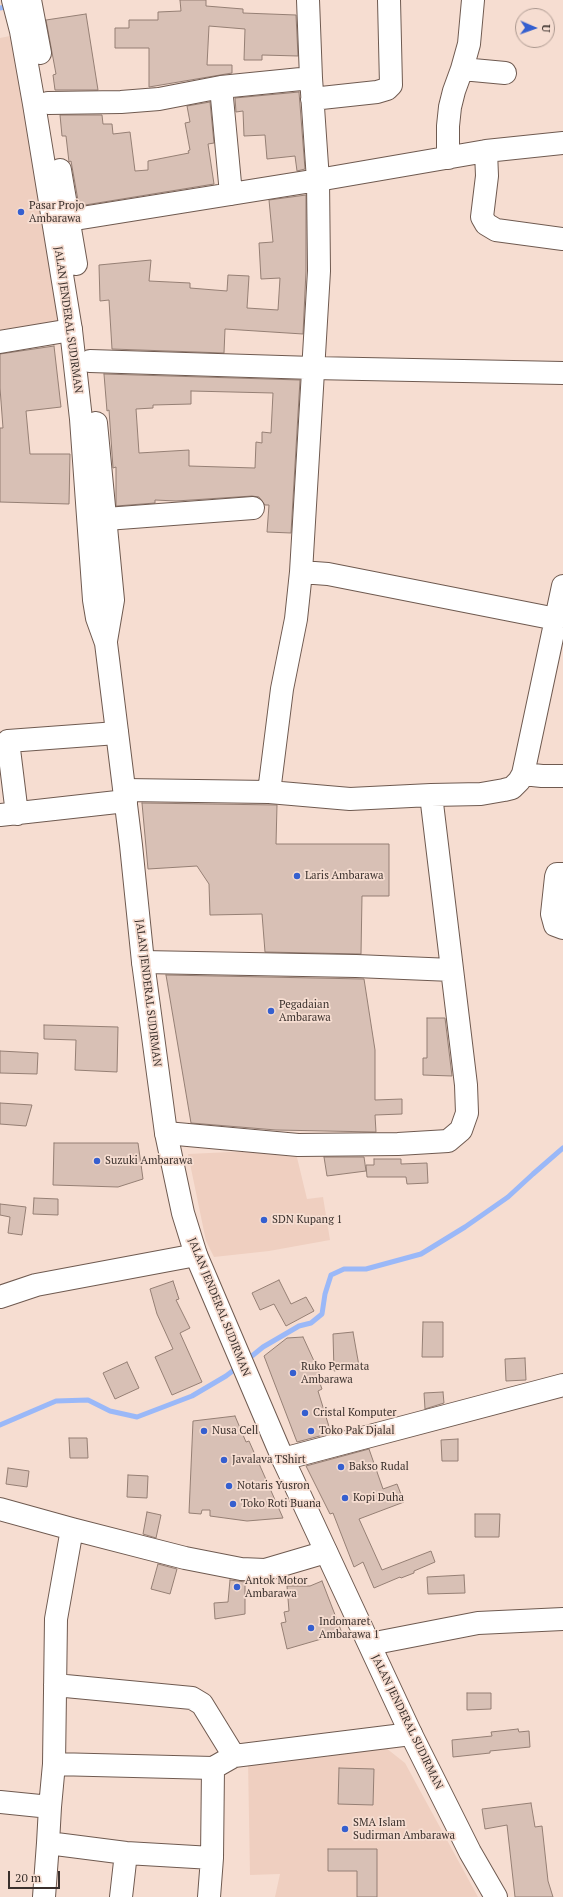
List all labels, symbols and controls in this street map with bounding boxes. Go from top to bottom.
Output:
north arrow [515,8,555,48]
text: U [539,24,553,33]
place label: Pasar Projo Ambarawa [29,199,84,225]
marker: Pasar Projo Ambarawa [16,207,26,217]
street label: JALAN JENDERAL SUDIRMAN [51,246,85,394]
place label: Laris Ambarawa [305,869,383,883]
marker: Laris Ambarawa [292,871,302,881]
street label: JALAN JENDERAL SUDIRMAN [132,919,164,1067]
place label: Pegadaian Ambarawa [279,998,331,1024]
marker: Pegadaian Ambarawa [266,1006,276,1016]
place label: Suzuki Ambarawa [105,1154,192,1168]
marker: Suzuki Ambarawa [92,1156,102,1166]
place label: SDN Kupang 1 [272,1213,342,1227]
marker: SDN Kupang 1 [259,1215,269,1225]
street label: JALAN JENDERAL SUDIRMAN [185,1236,253,1378]
place label: Ruko Permata Ambarawa [301,1360,369,1386]
marker: Ruko Permata Ambarawa [288,1368,298,1378]
place label: Cristal Komputer [313,1406,397,1420]
marker: Cristal Komputer [300,1408,310,1418]
place label: Nusa Cell [212,1424,258,1438]
place label: Toko Pak Djalal [319,1424,395,1438]
marker: Nusa Cell [199,1426,209,1436]
marker: Toko Pak Djalal [306,1426,316,1436]
place label: Javalava TShirt [232,1453,306,1467]
marker: Javalava TShirt [219,1455,229,1465]
place label: Bakso Rudal [349,1460,409,1474]
marker: Bakso Rudal [336,1462,346,1472]
place label: Notaris Yusron [237,1479,310,1493]
marker: Notaris Yusron [224,1481,234,1491]
place label: Kopi Duha [353,1491,404,1505]
marker: Kopi Duha [340,1493,350,1503]
place label: Toko Roti Buana [241,1497,321,1511]
marker: Toko Roti Buana [228,1499,238,1509]
place label: Antok Motor Ambarawa [245,1574,307,1600]
marker: Antok Motor Ambarawa [232,1582,242,1592]
place label: Indomaret Ambarawa 1 [319,1615,379,1641]
marker: Indomaret Ambarawa 1 [306,1623,316,1633]
street label: JALAN JENDERAL SUDIRMAN [369,1652,445,1792]
place label: SMA Islam Sudirman Ambarawa [353,1816,455,1842]
marker: SMA Islam Sudirman Ambarawa [340,1824,350,1834]
scale bar [10,1863,62,1889]
text: 20 m [15,1870,41,1885]

